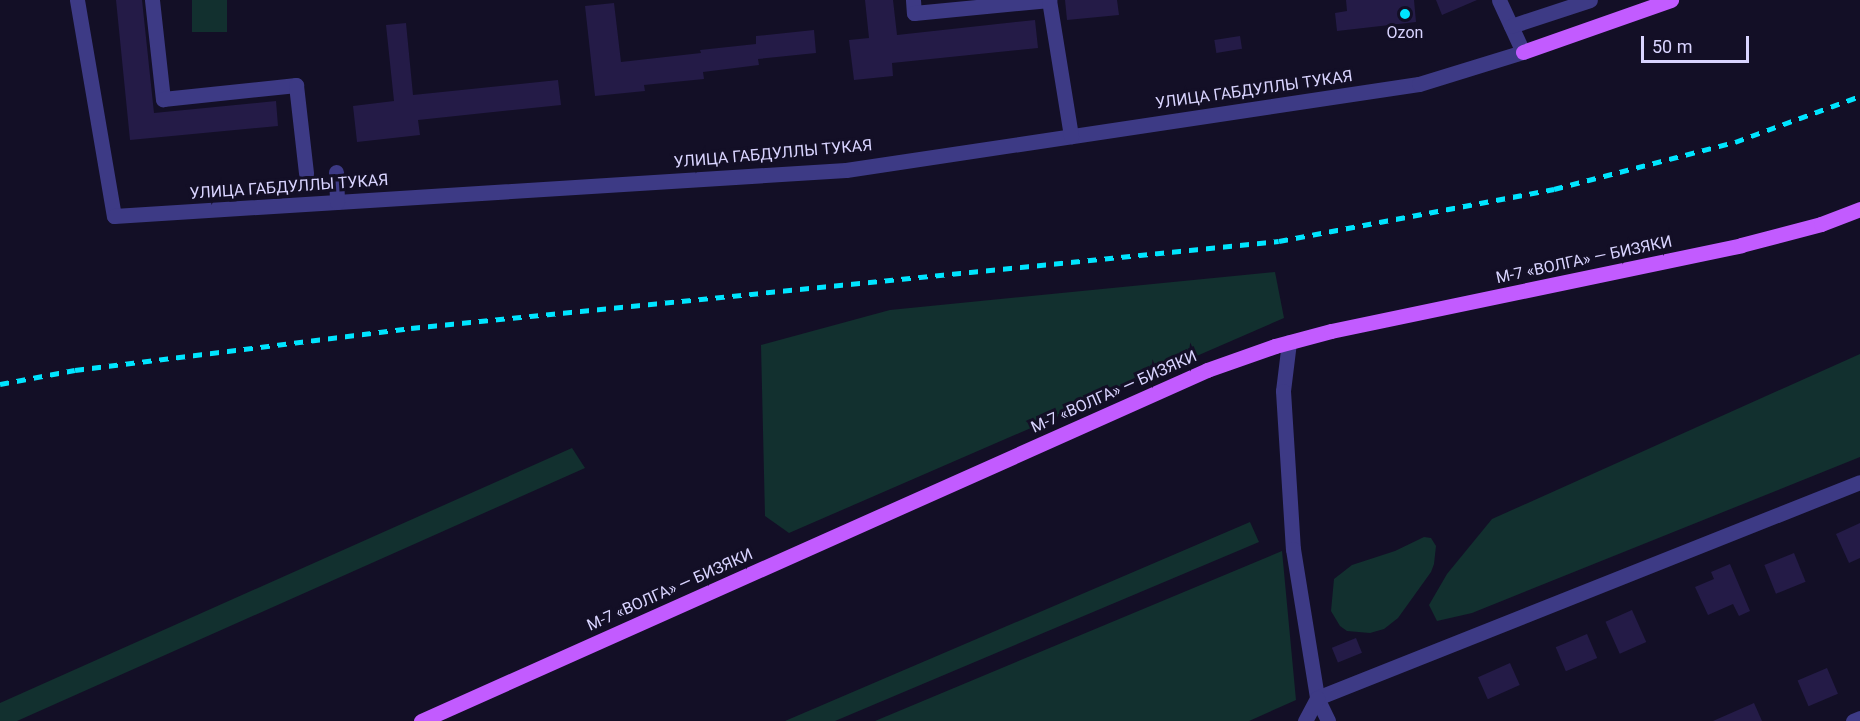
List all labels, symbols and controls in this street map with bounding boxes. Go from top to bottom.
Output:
marker: Ozon [1398,7,1412,21]
place label: Ozon [1387,23,1423,43]
scale bar [1644,24,1752,62]
text: 50 m [1652,36,1692,57]
street label: УЛИЦА ГАБДУЛЛЫ ТУКАЯ [1154,67,1354,113]
street label: УЛИЦА ГАБДУЛЛЫ ТУКАЯ [673,136,873,172]
street label: УЛИЦА ГАБДУЛЛЫ ТУКАЯ [189,170,389,204]
street label: М-7 «ВОЛГА» — БИЗЯКИ [1494,232,1674,288]
street label: М-7 «ВОЛГА» — БИЗЯКИ [1028,347,1200,437]
street label: М-7 «ВОЛГА» — БИЗЯКИ [584,545,756,635]

